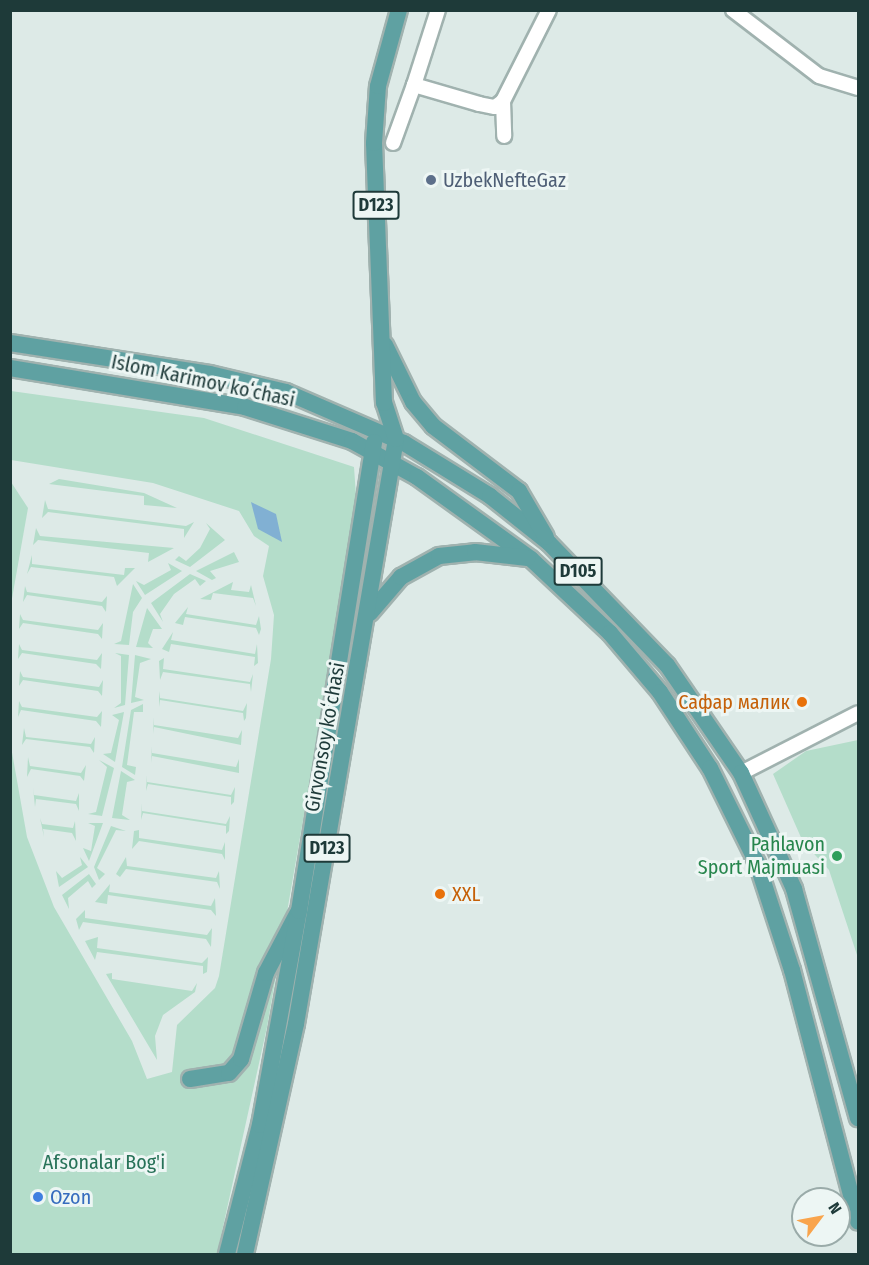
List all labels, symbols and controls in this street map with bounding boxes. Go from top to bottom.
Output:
place label: UzbekNefteGaz [443,168,566,192]
marker: UzbekNefteGaz [424,173,438,187]
road number: D123 [352,190,400,220]
street label: Islom Karimov koʻchasi [109,350,297,412]
road number: D105 [552,556,604,586]
street label: Girvonsoy koʻchasi [300,660,350,814]
place label: Сафар малик [678,690,790,714]
marker: Сафар малик [795,695,809,709]
place label: Pahlavon Sport Majmuasi [698,832,825,879]
road number: D123 [303,833,351,863]
marker: Pahlavon Sport Majmuasi [830,849,844,863]
place label: XXL [452,882,480,906]
marker: XXL [433,887,447,901]
park label: Afsonalar Bog'i [43,1150,165,1174]
place label: Ozon [50,1185,91,1209]
north arrow [791,1187,851,1247]
marker: Ozon [31,1190,45,1204]
text: N [824,1199,846,1217]

